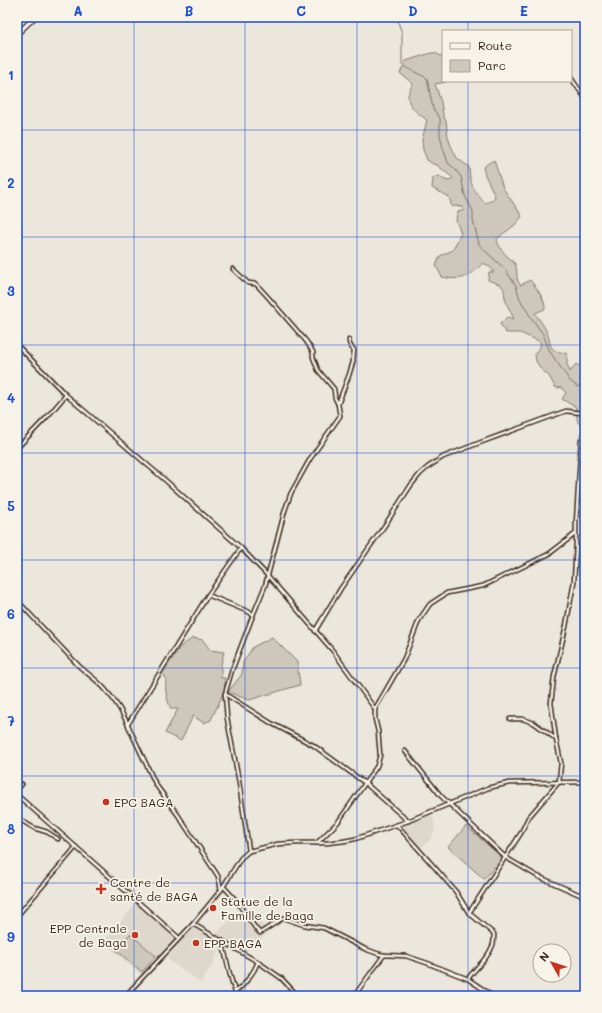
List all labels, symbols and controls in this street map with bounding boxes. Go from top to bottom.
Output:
text: A [73,2,83,19]
text: B [185,2,194,19]
text: C [296,2,306,19]
text: D [408,2,418,19]
text: E [520,2,528,19]
legend [442,30,572,82]
text: Route [478,37,512,53]
text: Parc [478,57,506,73]
text: 1 [8,66,14,83]
text: 2 [7,174,15,191]
text: 3 [7,282,15,299]
text: 4 [7,389,15,406]
text: 5 [7,497,15,514]
text: 6 [7,605,15,622]
text: 7 [7,712,15,729]
place label: EPC BAGA [114,794,174,810]
marker: EPC BAGA [101,797,111,807]
text: 8 [7,820,15,837]
place label: Centre de santé de BAGA [110,874,198,904]
marker: Centre de santé de BAGA [95,883,107,895]
place label: Statue de la Famille de Baga [221,893,314,923]
marker: Statue de la Famille de Baga [208,903,218,913]
place label: EPP Centrale de Baga [50,920,127,950]
text: 9 [7,928,15,945]
marker: EPP Centrale de Baga [130,930,140,940]
place label: EPP BAGA [204,935,262,951]
marker: EPP BAGA [191,938,201,948]
north arrow [532,943,572,983]
text: N [535,948,552,964]

